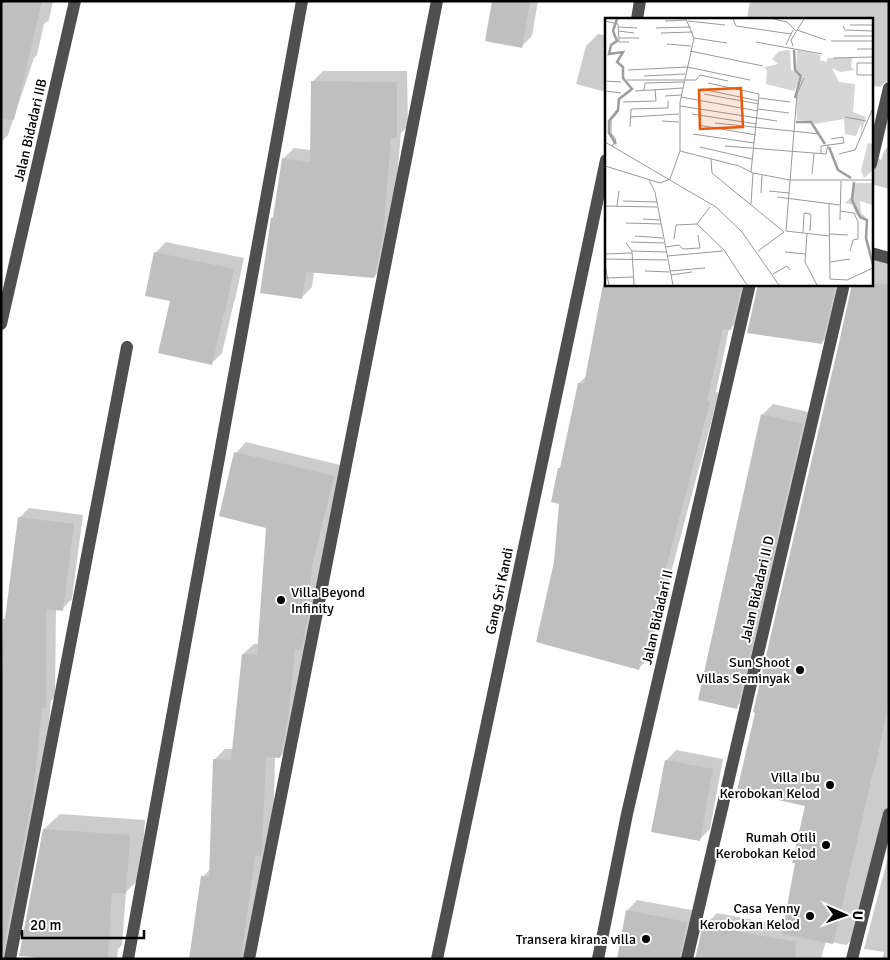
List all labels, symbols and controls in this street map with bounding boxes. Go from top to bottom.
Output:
inset map [605,18,872,285]
street label: Jalan Bidadari IIB [10,77,51,183]
street label: Jalan Bidadari II D [737,534,778,644]
street label: Gang Sri Kandi [482,546,517,636]
street label: Jalan Bidadari II [638,568,677,666]
place label: Villa Beyond Infinity [291,584,365,617]
marker: Villa Beyond Infinity [275,594,287,606]
place label: Sun Shoot Villas Seminyak [696,654,790,687]
marker: Sun Shoot Villas Seminyak [794,664,806,676]
place label: Villa Ibu Kerobokan Kelod [719,769,820,802]
marker: Villa Ibu Kerobokan Kelod [824,779,836,791]
place label: Rumah Otili Kerobokan Kelod [715,829,816,862]
marker: Rumah Otili Kerobokan Kelod [820,839,832,851]
north arrow [820,890,870,940]
place label: Casa Yenny Kerobokan Kelod [699,900,800,933]
scale bar [22,908,145,940]
marker: Casa Yenny Kerobokan Kelod [804,910,816,922]
text: U [849,910,866,920]
text: 20 m [30,916,61,934]
place label: Transera kirana villa [516,931,636,948]
marker: Transera kirana villa [640,933,652,945]

